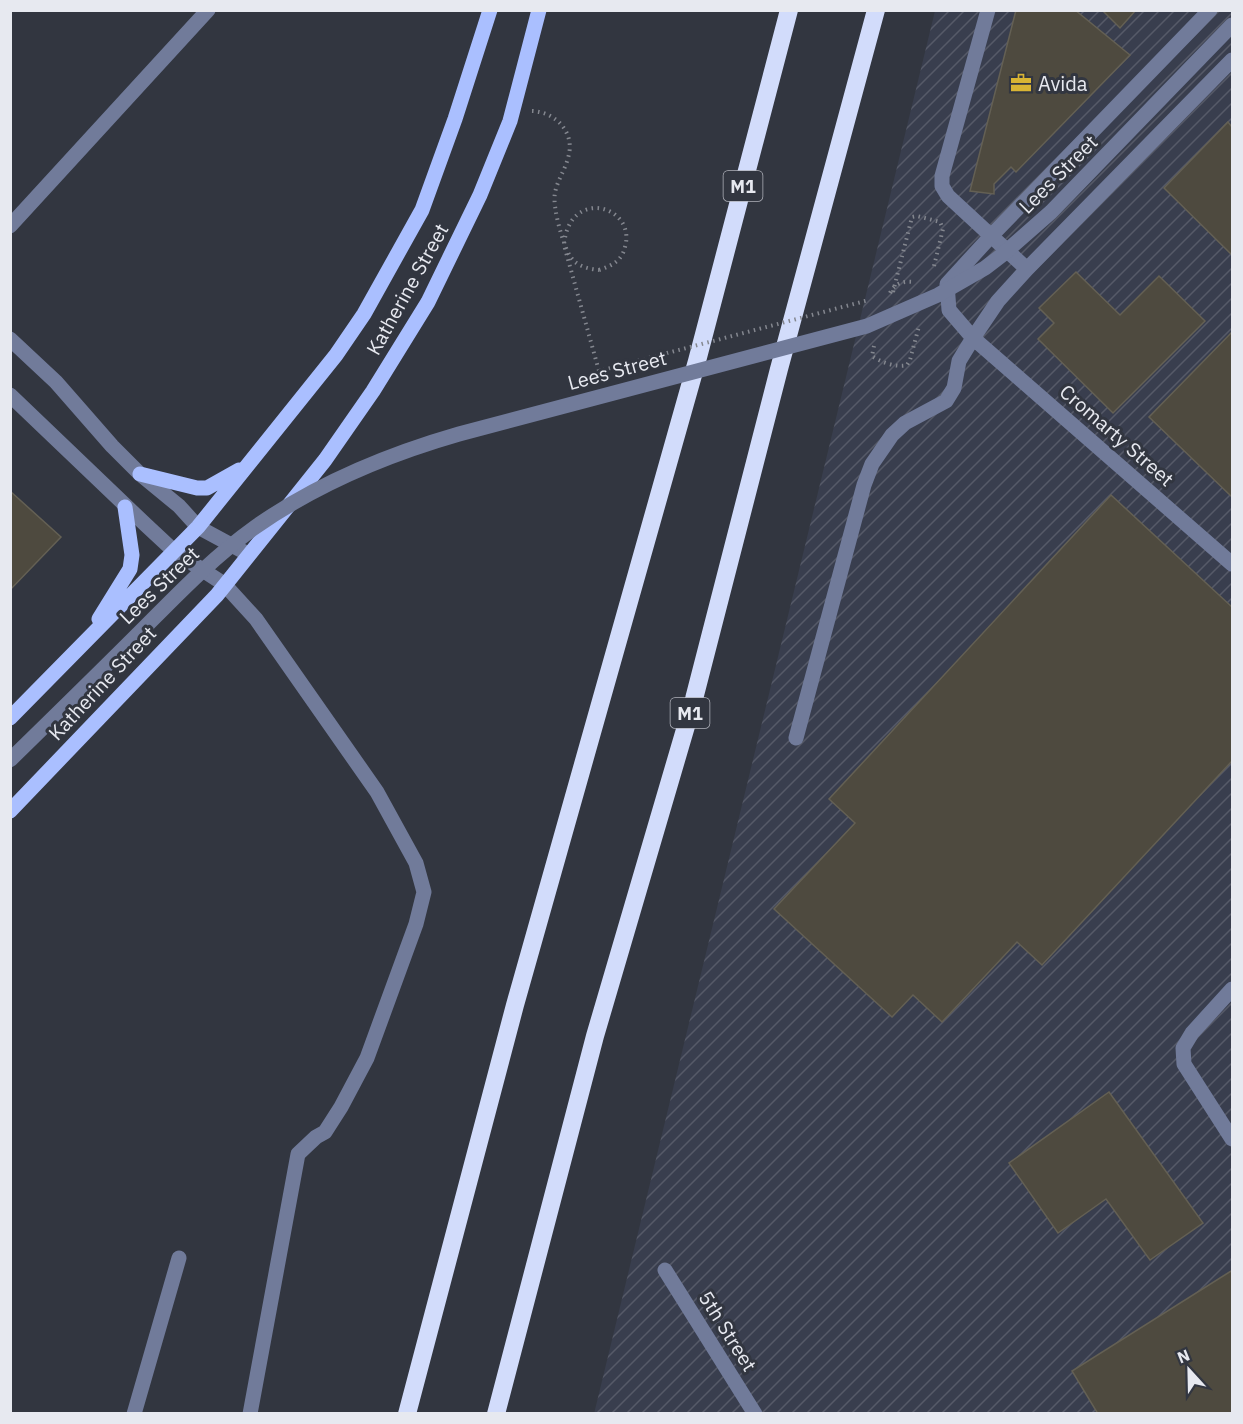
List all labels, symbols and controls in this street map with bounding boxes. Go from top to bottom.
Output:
place label: Avida [1038,70,1088,97]
office icon: Avida [1009,71,1033,95]
street label: Lees Street [1013,129,1103,219]
road number: M1 [724,171,762,201]
street label: Katherine Street [360,218,454,360]
street label: Lees Street [565,344,669,396]
street label: Cromarty Street [1054,378,1180,492]
street label: Lees Street [113,540,205,630]
street label: Katherine Street [42,620,162,746]
road number: M1 [670,698,710,728]
street label: 5th Street [693,1286,763,1376]
north arrow [1159,1340,1219,1400]
text: N [1174,1345,1193,1368]

